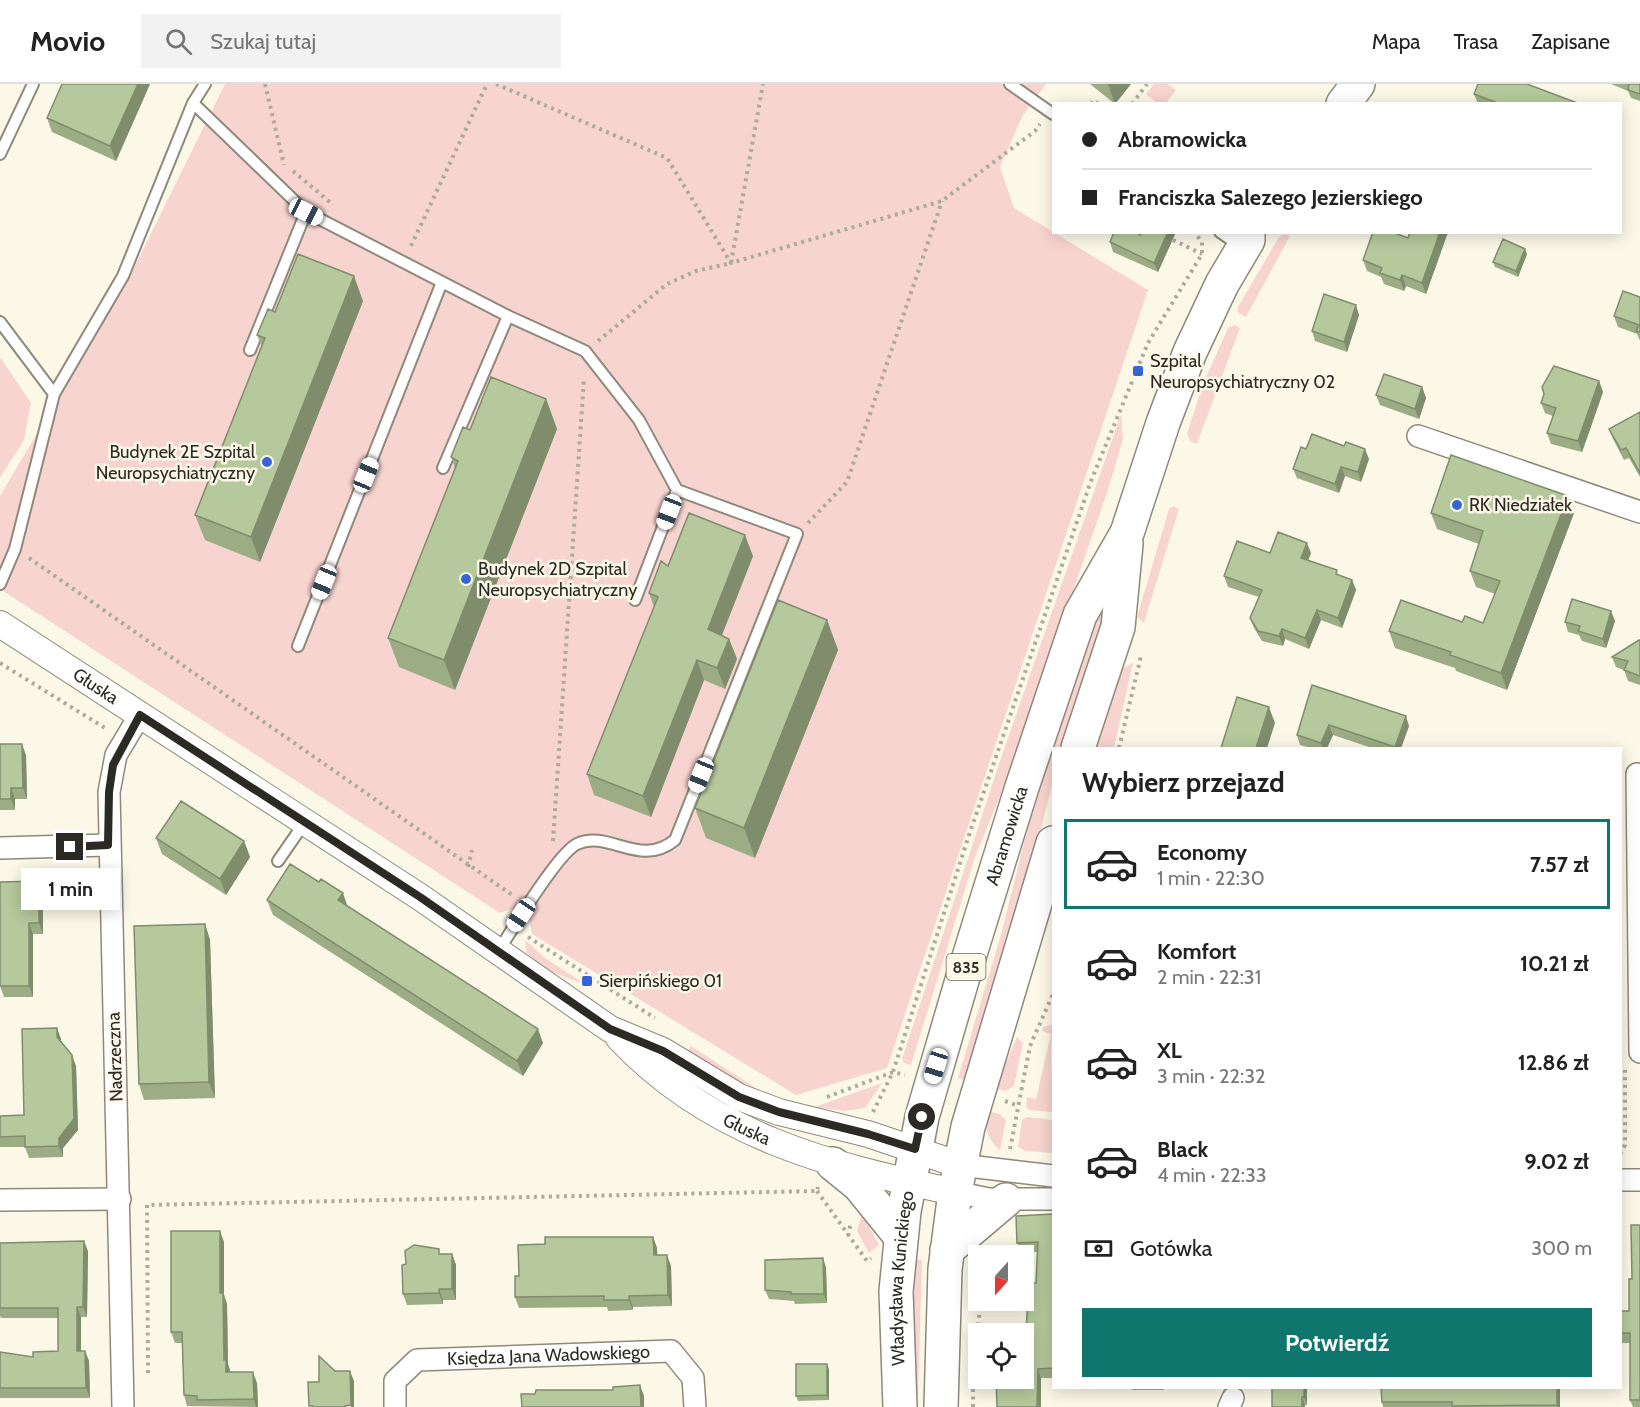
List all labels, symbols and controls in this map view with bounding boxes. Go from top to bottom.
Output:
search box [141,14,561,68]
text: Movio [30,24,105,58]
icon: search [162,25,195,58]
text: Szukaj tutaj [210,28,316,55]
text: Mapa [1372,29,1420,54]
text: Trasa [1453,29,1498,54]
text: Zapisane [1531,29,1610,54]
text: Abramowicka [1118,126,1247,153]
text: Franciszka Salezego Jezierskiego [1118,184,1423,211]
car [286,196,326,228]
place label: Szpital Neuropsychiatryczny 02 [1150,350,1335,393]
marker: Szpital Neuropsychiatryczny 02 [1131,364,1145,378]
place label: Budynek 2E Szpital Neuropsychiatryczny [96,441,256,484]
marker: Budynek 2E Szpital Neuropsychiatryczny [260,455,274,469]
car [351,455,381,495]
car [654,492,684,532]
place label: RK Niedziałek [1469,494,1573,516]
marker: RK Niedziałek [1450,498,1464,512]
place label: Budynek 2D Szpital Neuropsychiatryczny [478,558,637,601]
car [309,562,339,602]
marker: Budynek 2D Szpital Neuropsychiatryczny [459,572,473,586]
street label: Głuska [69,663,123,709]
car [686,755,716,795]
text: Wybierz przejazd [1082,766,1285,799]
street label: Abramowicka [981,783,1033,888]
route end [56,833,83,860]
icon: car [1085,837,1139,891]
text: Economy [1157,839,1247,866]
text: 7.57 zł [1530,851,1589,878]
text: 1 min · 22:30 [1157,866,1265,890]
callout: 1 min [20,868,119,910]
text: 1 min [48,877,93,901]
car [503,895,539,935]
icon: car [1085,936,1139,990]
text: Komfort [1157,938,1236,965]
text: 10.21 zł [1520,950,1589,977]
road number: 835 [946,954,986,980]
text: 2 min · 22:31 [1157,965,1261,989]
place label: Sierpińskiego 01 [599,970,722,992]
marker: Sierpińskiego 01 [580,974,594,988]
street label: Nadrzeczna [102,1011,128,1102]
icon: car [1085,1035,1139,1089]
text: XL [1157,1037,1182,1064]
car [922,1046,950,1086]
text: 12.86 zł [1518,1049,1589,1076]
text: 3 min · 22:32 [1157,1064,1265,1088]
route start [908,1103,935,1130]
street label: Głuska [719,1109,774,1150]
icon: car [1085,1134,1139,1188]
text: Black [1157,1136,1208,1163]
text: 9.02 zł [1524,1148,1589,1175]
text: 4 min · 22:33 [1157,1163,1267,1187]
street label: Władysława Kunickiego [884,1189,919,1366]
icon: cash [1082,1232,1115,1265]
text: Gotówka [1130,1235,1212,1262]
text: 300 m [1531,1236,1592,1260]
north arrow [968,1245,1034,1311]
map controls [968,1245,1034,1389]
button: Potwierdź [1082,1308,1592,1377]
button: locate [968,1323,1034,1389]
street label: Księdza Jana Wadowskiego [447,1341,650,1370]

